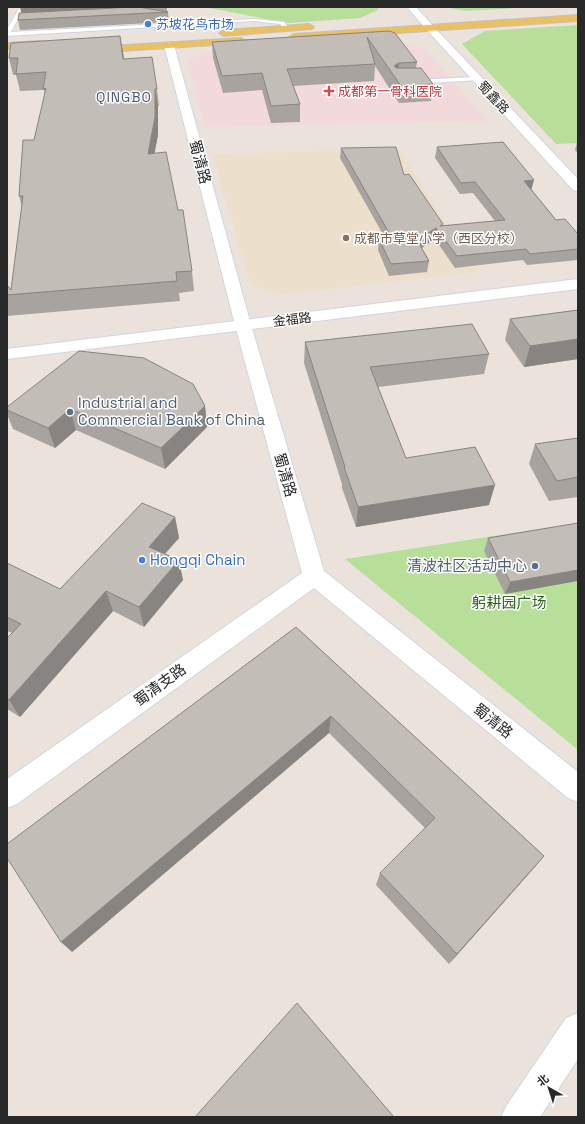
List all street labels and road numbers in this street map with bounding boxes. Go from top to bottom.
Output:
street label: 蜀鑫路 [474,77,513,117]
street label: 蜀清路 [185,138,215,186]
street label: 金福路 [272,309,312,330]
street label: 蜀清路 [270,451,301,499]
street label: 蜀清支路 [130,659,190,710]
street label: 蜀清路 [470,699,517,742]

